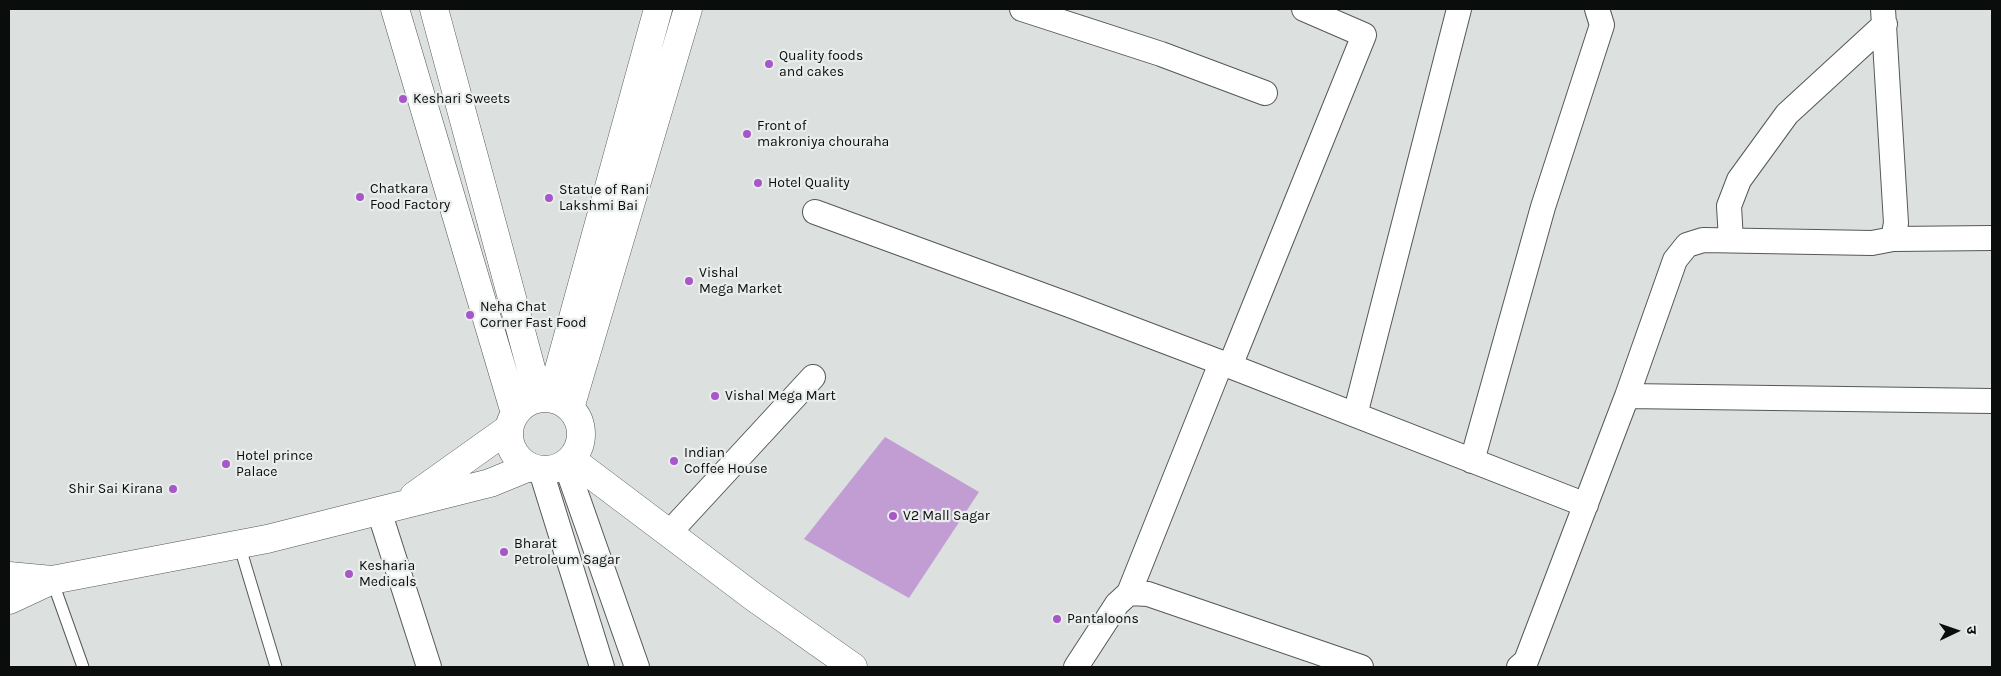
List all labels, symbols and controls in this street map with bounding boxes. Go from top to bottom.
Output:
place label: Quality foods and cakes [779,48,863,80]
marker: Quality foods and cakes [763,58,775,70]
place label: Keshari Sweets [413,91,510,107]
marker: Keshari Sweets [397,93,409,105]
place label: Front of makroniya chouraha [757,118,889,150]
marker: Front of makroniya chouraha [741,128,753,140]
place label: Hotel Quality [768,175,850,191]
marker: Hotel Quality [752,177,764,189]
place label: Chatkara Food Factory [370,181,450,213]
place label: Statue of Rani Lakshmi Bai [559,182,649,214]
marker: Chatkara Food Factory [354,191,366,203]
marker: Statue of Rani Lakshmi Bai [543,192,555,204]
place label: Vishal Mega Market [699,265,782,298]
marker: Vishal Mega Market [683,275,695,287]
place label: Neha Chat Corner Fast Food [480,299,587,332]
marker: Neha Chat Corner Fast Food [464,309,476,321]
place label: Vishal Mega Mart [725,388,836,404]
marker: Vishal Mega Mart [709,390,721,402]
place label: Indian Coffee House [684,445,768,478]
place label: Hotel prince Palace [236,448,313,481]
marker: Indian Coffee House [668,455,680,467]
marker: Hotel prince Palace [220,458,232,470]
place label: Shir Sai Kirana [68,481,163,497]
marker: Shir Sai Kirana [167,483,179,495]
place label: V2 Mall Sagar [903,508,990,524]
marker: V2 Mall Sagar [887,510,899,522]
place label: Bharat Petroleum Sagar [514,536,620,568]
marker: Bharat Petroleum Sagar [498,546,510,558]
place label: Kesharia Medicals [359,558,417,590]
marker: Kesharia Medicals [343,568,355,580]
north arrow [1931,606,1981,656]
place label: Pantaloons [1067,611,1139,627]
marker: Pantaloons [1051,613,1063,625]
text: उ [1963,626,1980,635]

